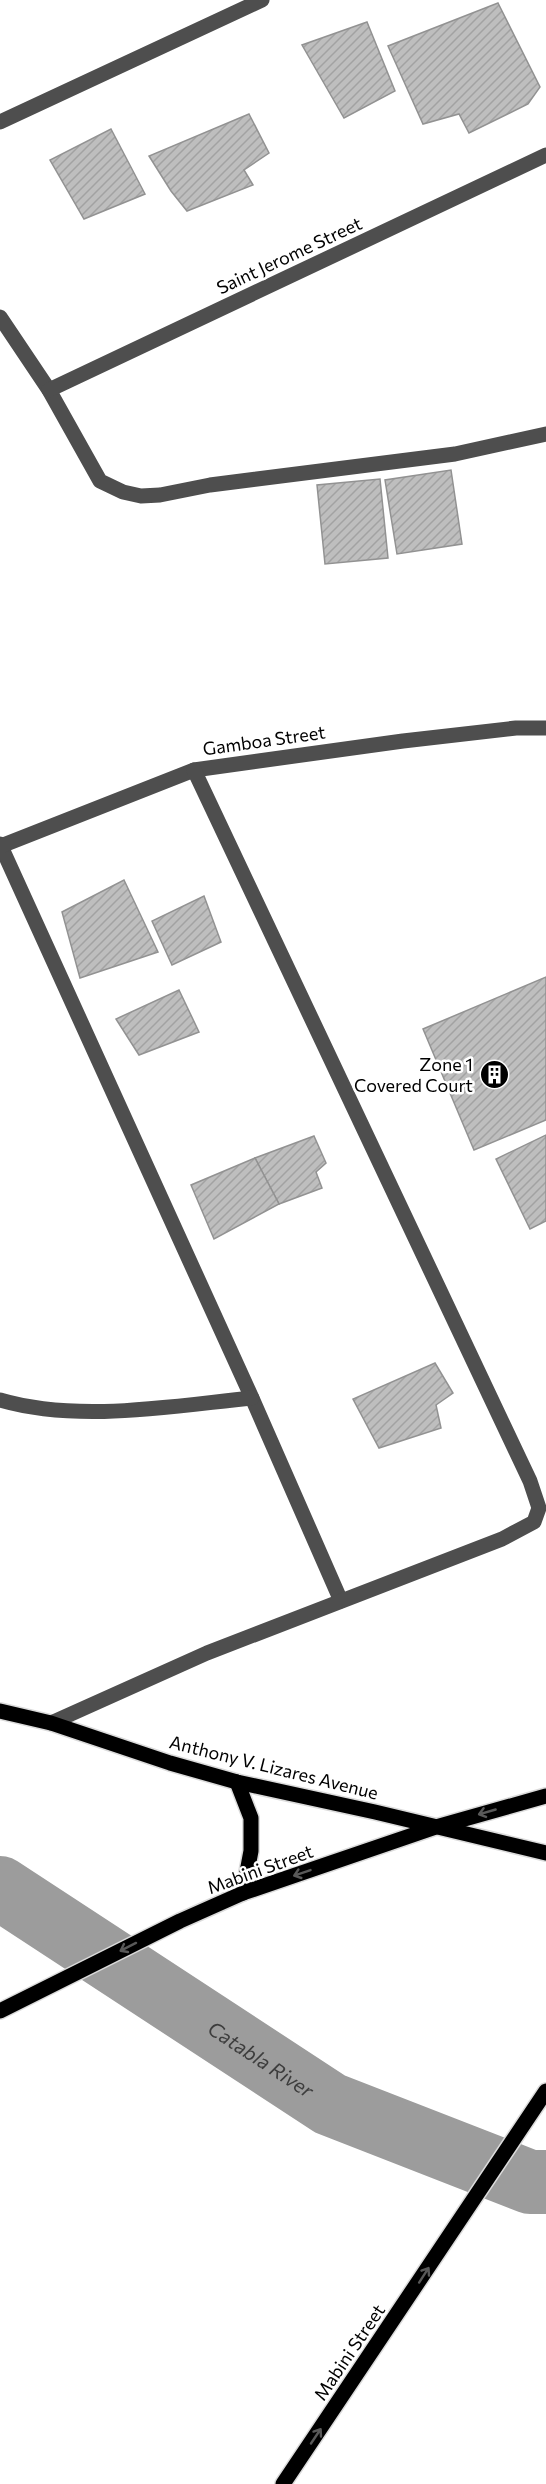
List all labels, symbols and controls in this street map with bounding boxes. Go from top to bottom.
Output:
street label: Saint Jerome Street [213,212,365,298]
street label: Gamboa Street [201,721,327,759]
place label: Zone 1 Covered Court [354,1053,473,1096]
building icon: Zone 1 Covered Court [478,1058,510,1090]
street label: Anthony V. Lizares Avenue [167,1730,381,1804]
one-way arrow [478,1807,497,1818]
street label: Mabini Street [204,1840,316,1898]
one-way arrow [293,1869,312,1880]
one-way arrow [119,1941,137,1953]
water label: Catabla River [204,2016,319,2103]
one-way arrow [418,2266,431,2283]
street label: Mabini Street [309,2300,389,2404]
one-way arrow [310,2428,322,2444]

